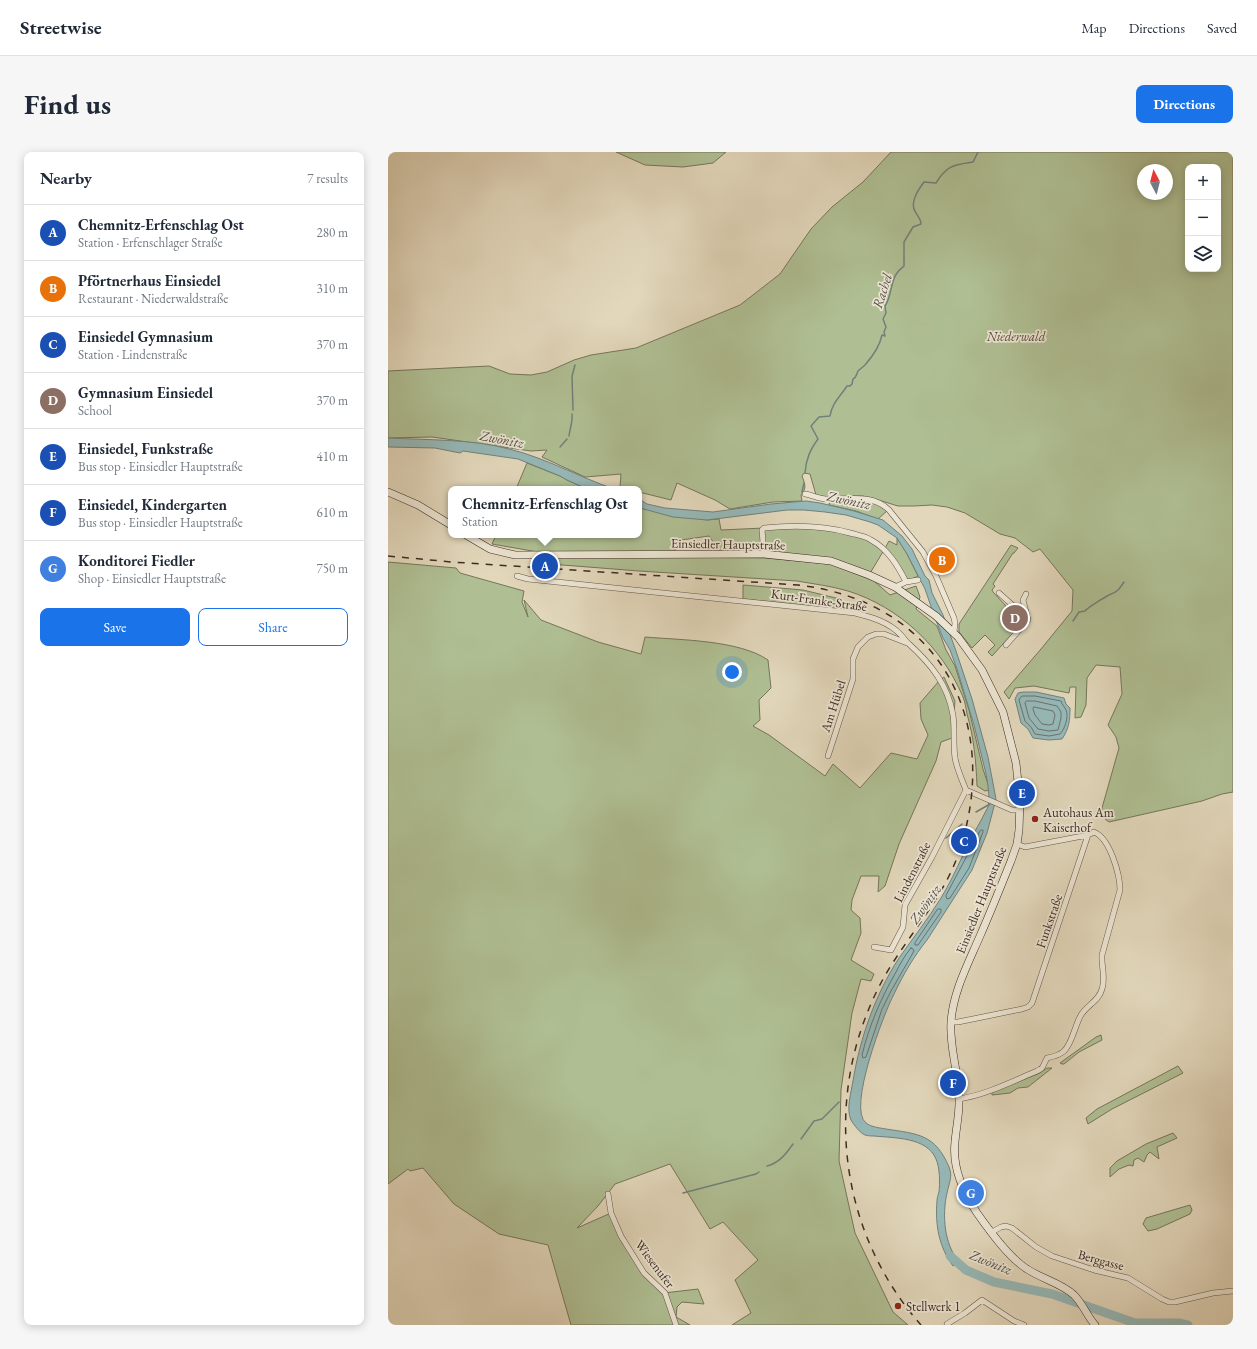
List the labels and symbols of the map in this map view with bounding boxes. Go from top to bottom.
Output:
north arrow [1137,164,1173,200]
water label: Rachel [868,270,896,311]
park label: Niederwald [986,328,1046,345]
water label: Zwönitz [478,426,526,452]
water label: Zwönitz [825,486,873,513]
street label: Einsiedler Hauptstraße [671,535,785,553]
pin: B [929,545,955,575]
pin: A [532,551,558,581]
street label: Kurt-Franke-Straße [770,585,868,615]
pin: D [1002,603,1028,633]
your location [722,662,742,682]
street label: Am Hübel [816,678,849,735]
pin: E [1009,778,1035,808]
place label: Autohaus Am Kaiserhof [1042,804,1114,836]
marker: Autohaus Am Kaiserhof [1030,814,1040,824]
pin: C [951,826,977,856]
street label: Lindenstraße [890,839,934,905]
street label: Einsiedler Hauptstraße [952,844,1010,956]
water label: Zwönitz [904,880,945,928]
street label: Funkstraße [1032,892,1066,950]
pin: F [940,1068,966,1098]
pin: G [958,1178,984,1208]
street label: Wiesenufer [631,1236,679,1292]
water label: Zwönitz [966,1245,1015,1279]
street label: Berggasse [1076,1246,1126,1274]
place label: Stellwerk 1 [906,1298,960,1315]
marker: Stellwerk 1 [893,1301,903,1311]

